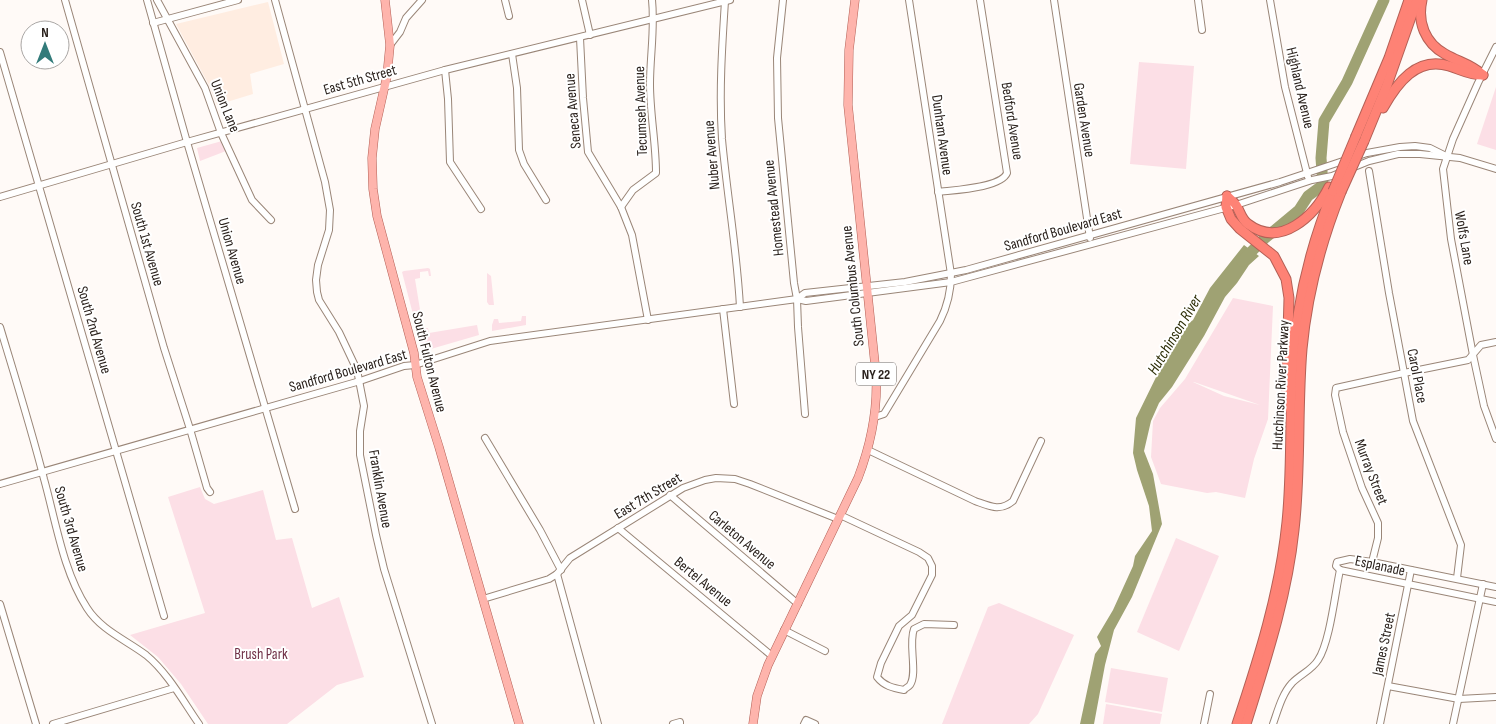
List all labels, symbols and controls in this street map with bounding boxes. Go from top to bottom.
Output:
north arrow [20,20,70,70]
text: N [41,24,49,41]
street label: Highland Avenue [1281,45,1319,131]
street label: East 5th Street [321,60,399,99]
street label: Tecumseh Avenue [630,66,652,156]
street label: Seneca Avenue [560,73,586,149]
street label: Union Lane [206,77,244,135]
street label: Bedford Avenue [996,81,1028,161]
street label: Garden Avenue [1069,81,1099,159]
street label: Dunham Avenue [927,94,957,176]
street label: Nuber Avenue [700,120,724,190]
street label: Homestead Avenue [760,159,788,257]
street label: South 1st Avenue [126,200,168,288]
street label: Sandford Boulevard East [1002,204,1124,256]
street label: Wolfs Lane [1450,210,1478,266]
street label: Union Avenue [213,216,251,286]
street label: South Columbus Avenue [837,225,869,347]
street label: South 2nd Avenue [72,284,116,376]
water label: Hutchinson River [1144,291,1207,378]
street label: South Fulton Avenue [407,310,451,414]
street label: Hutchinson River Parkway [1268,319,1294,450]
street label: Sandford Boulevard East [287,345,409,397]
street label: Carol Place [1402,347,1432,405]
road number: NY 22 [856,362,896,386]
street label: Murray Street [1350,436,1392,508]
street label: Franklin Avenue [364,448,396,530]
street label: East 7th Street [611,468,685,524]
street label: South 3rd Avenue [50,484,92,574]
street label: Carleton Avenue [704,506,780,574]
street label: Esplanade [1353,551,1407,581]
street label: Bertel Avenue [670,553,736,611]
street label: James Street [1368,610,1400,678]
park label: Brush Park [234,645,288,664]

